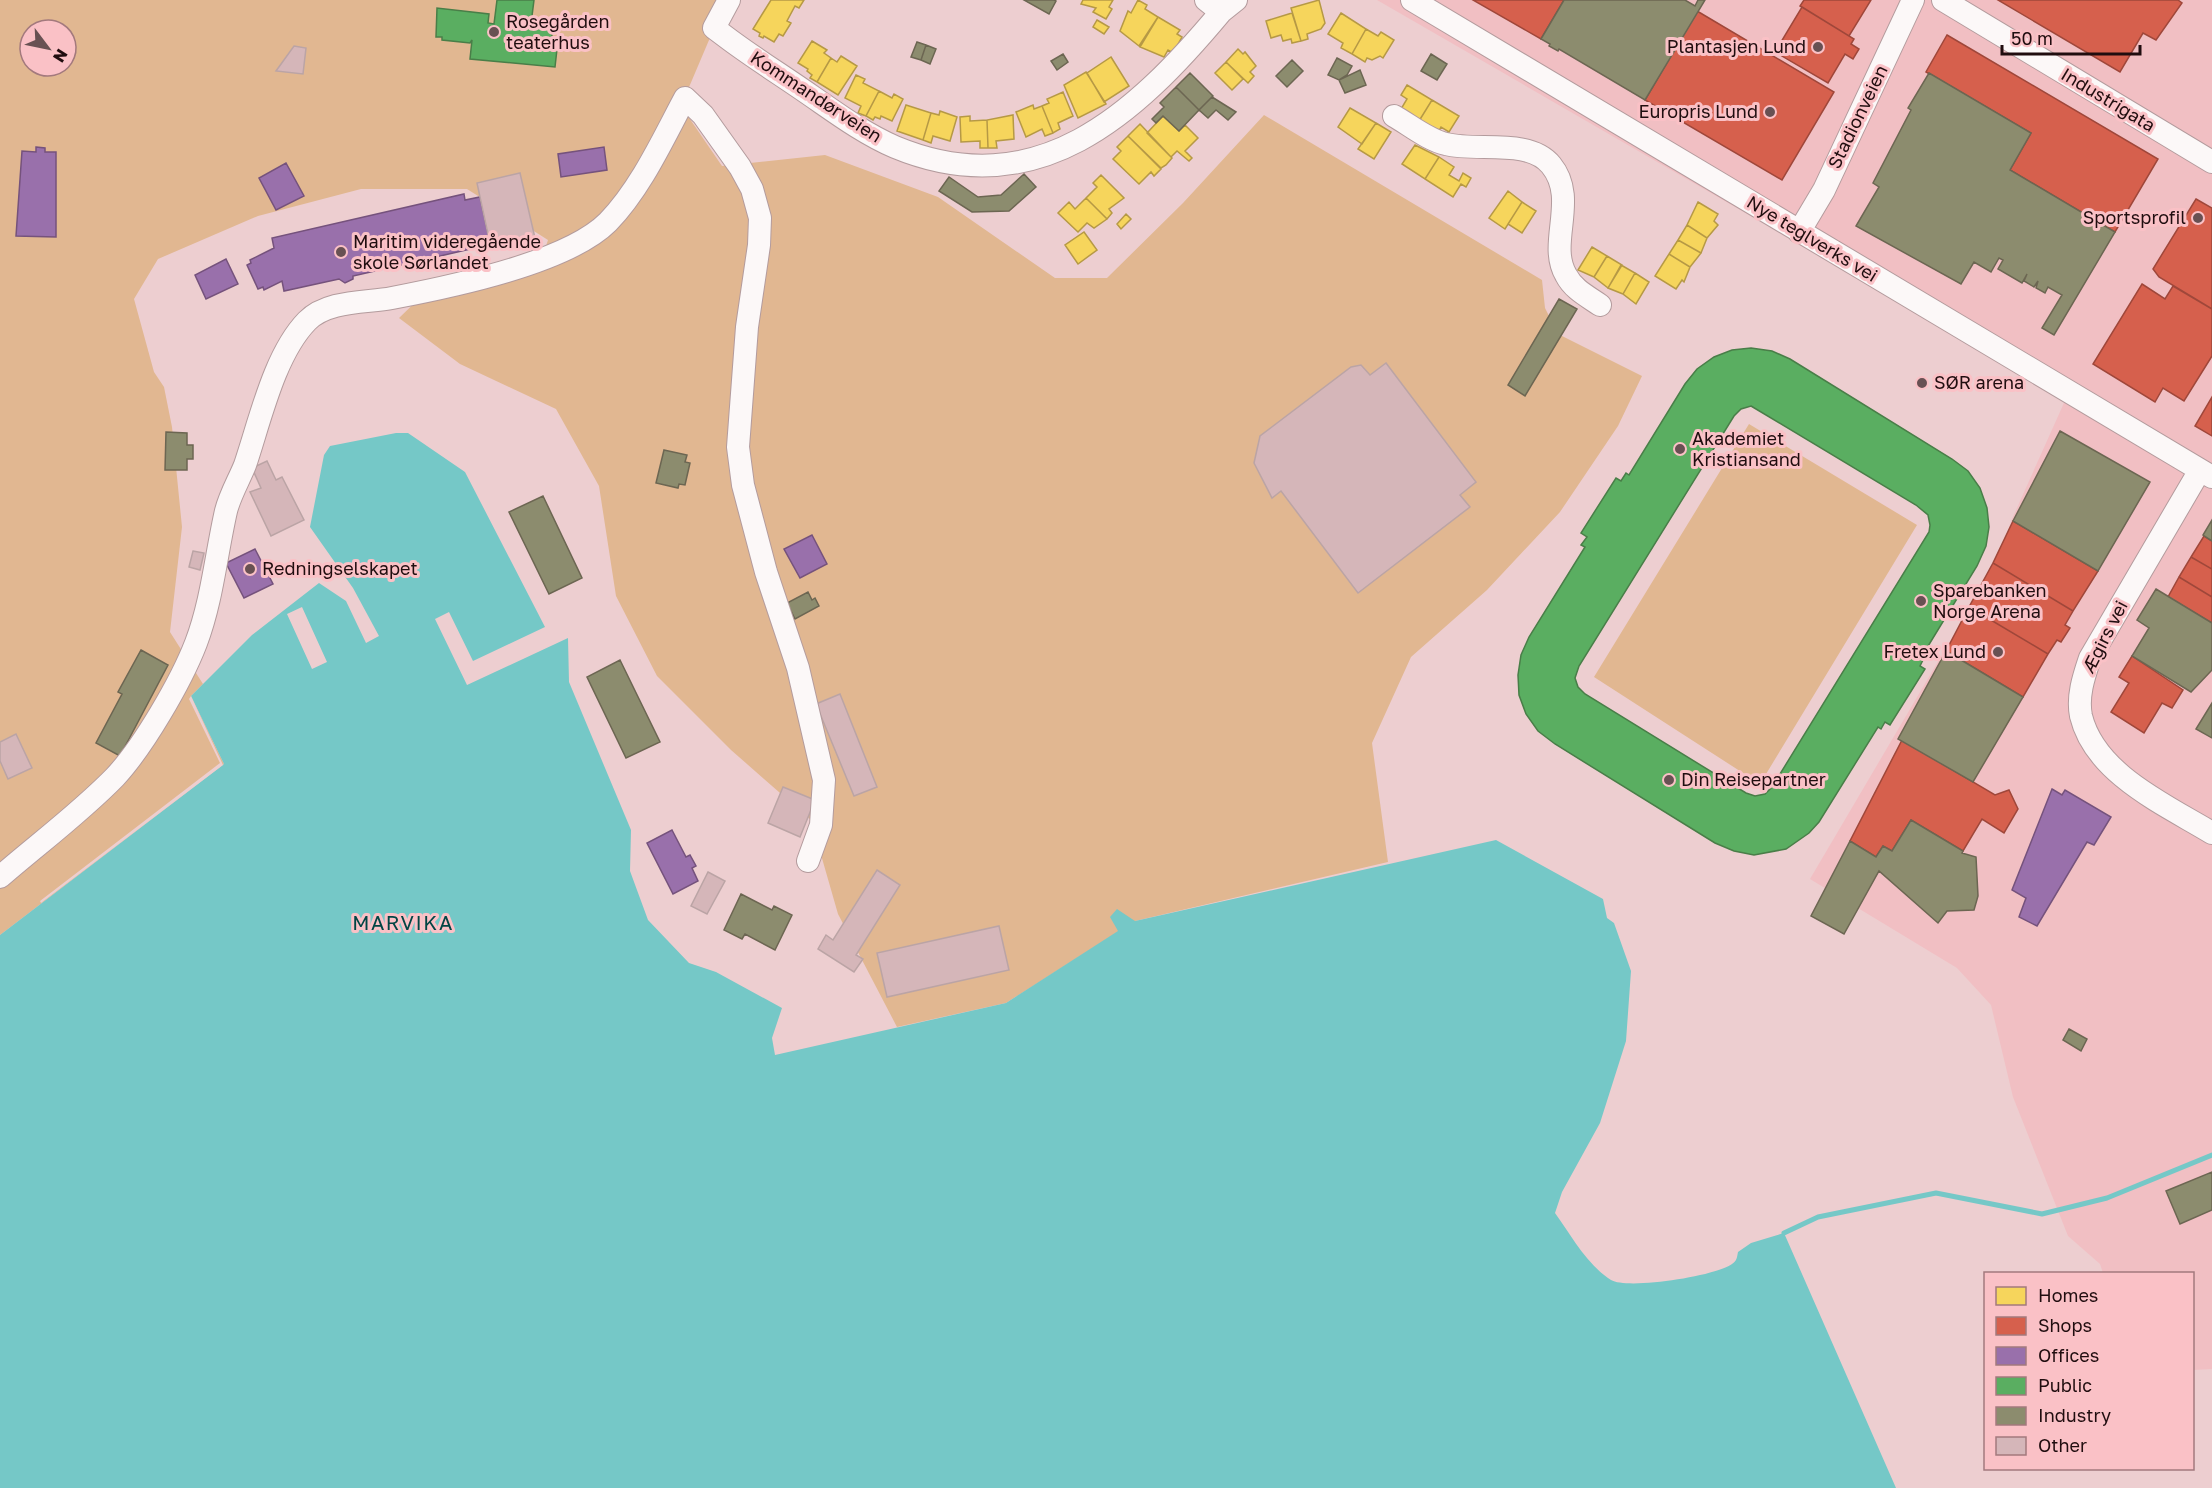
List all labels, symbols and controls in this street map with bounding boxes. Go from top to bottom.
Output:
place label: Rosegården teaterhus [506,10,610,53]
north arrow [18,18,78,78]
scale bar [2002,18,2140,56]
marker: Rosegården teaterhus [487,25,501,39]
text: 50 m [2011,27,2053,49]
place label: Plantasjen Lund [1667,35,1806,57]
marker: Plantasjen Lund [1811,40,1825,54]
text: N [49,45,72,66]
street label: Kommandørveien [747,46,886,147]
street label: Stadionveien [1823,61,1892,172]
street label: Industrigata [2058,62,2159,136]
place label: Europris Lund [1639,100,1758,122]
marker: Europris Lund [1763,105,1777,119]
street label: Nye teglverks vei [1743,190,1882,286]
place label: Sportsprofil [2083,206,2186,228]
marker: Sportsprofil [2191,211,2205,225]
place label: Maritim videregående skole Sørlandet [353,230,541,273]
marker: Maritim videregående skole Sørlandet [334,245,348,259]
place label: SØR arena [1934,371,2024,393]
marker: SØR arena [1915,376,1929,390]
place label: Akademiet Kristiansand [1692,427,1801,470]
marker: Akademiet Kristiansand [1673,442,1687,456]
place label: Redningselskapet [262,557,418,579]
marker: Redningselskapet [243,562,257,576]
place label: Sparebanken Norge Arena [1933,579,2047,622]
marker: Sparebanken Norge Arena [1914,594,1928,608]
street label: Ægirs vei [2076,596,2132,677]
place label: Fretex Lund [1883,640,1986,662]
marker: Fretex Lund [1991,645,2005,659]
place label: Din Reisepartner [1681,768,1826,790]
marker: Din Reisepartner [1662,773,1676,787]
district label: MARVIKA [352,910,454,934]
legend [1984,1272,2194,1470]
text: Homes [2038,1284,2098,1306]
text: Shops [2038,1314,2092,1336]
text: Offices [2038,1344,2099,1366]
text: Public [2038,1374,2092,1396]
text: Industry [2038,1404,2111,1426]
text: Other [2038,1434,2087,1456]

